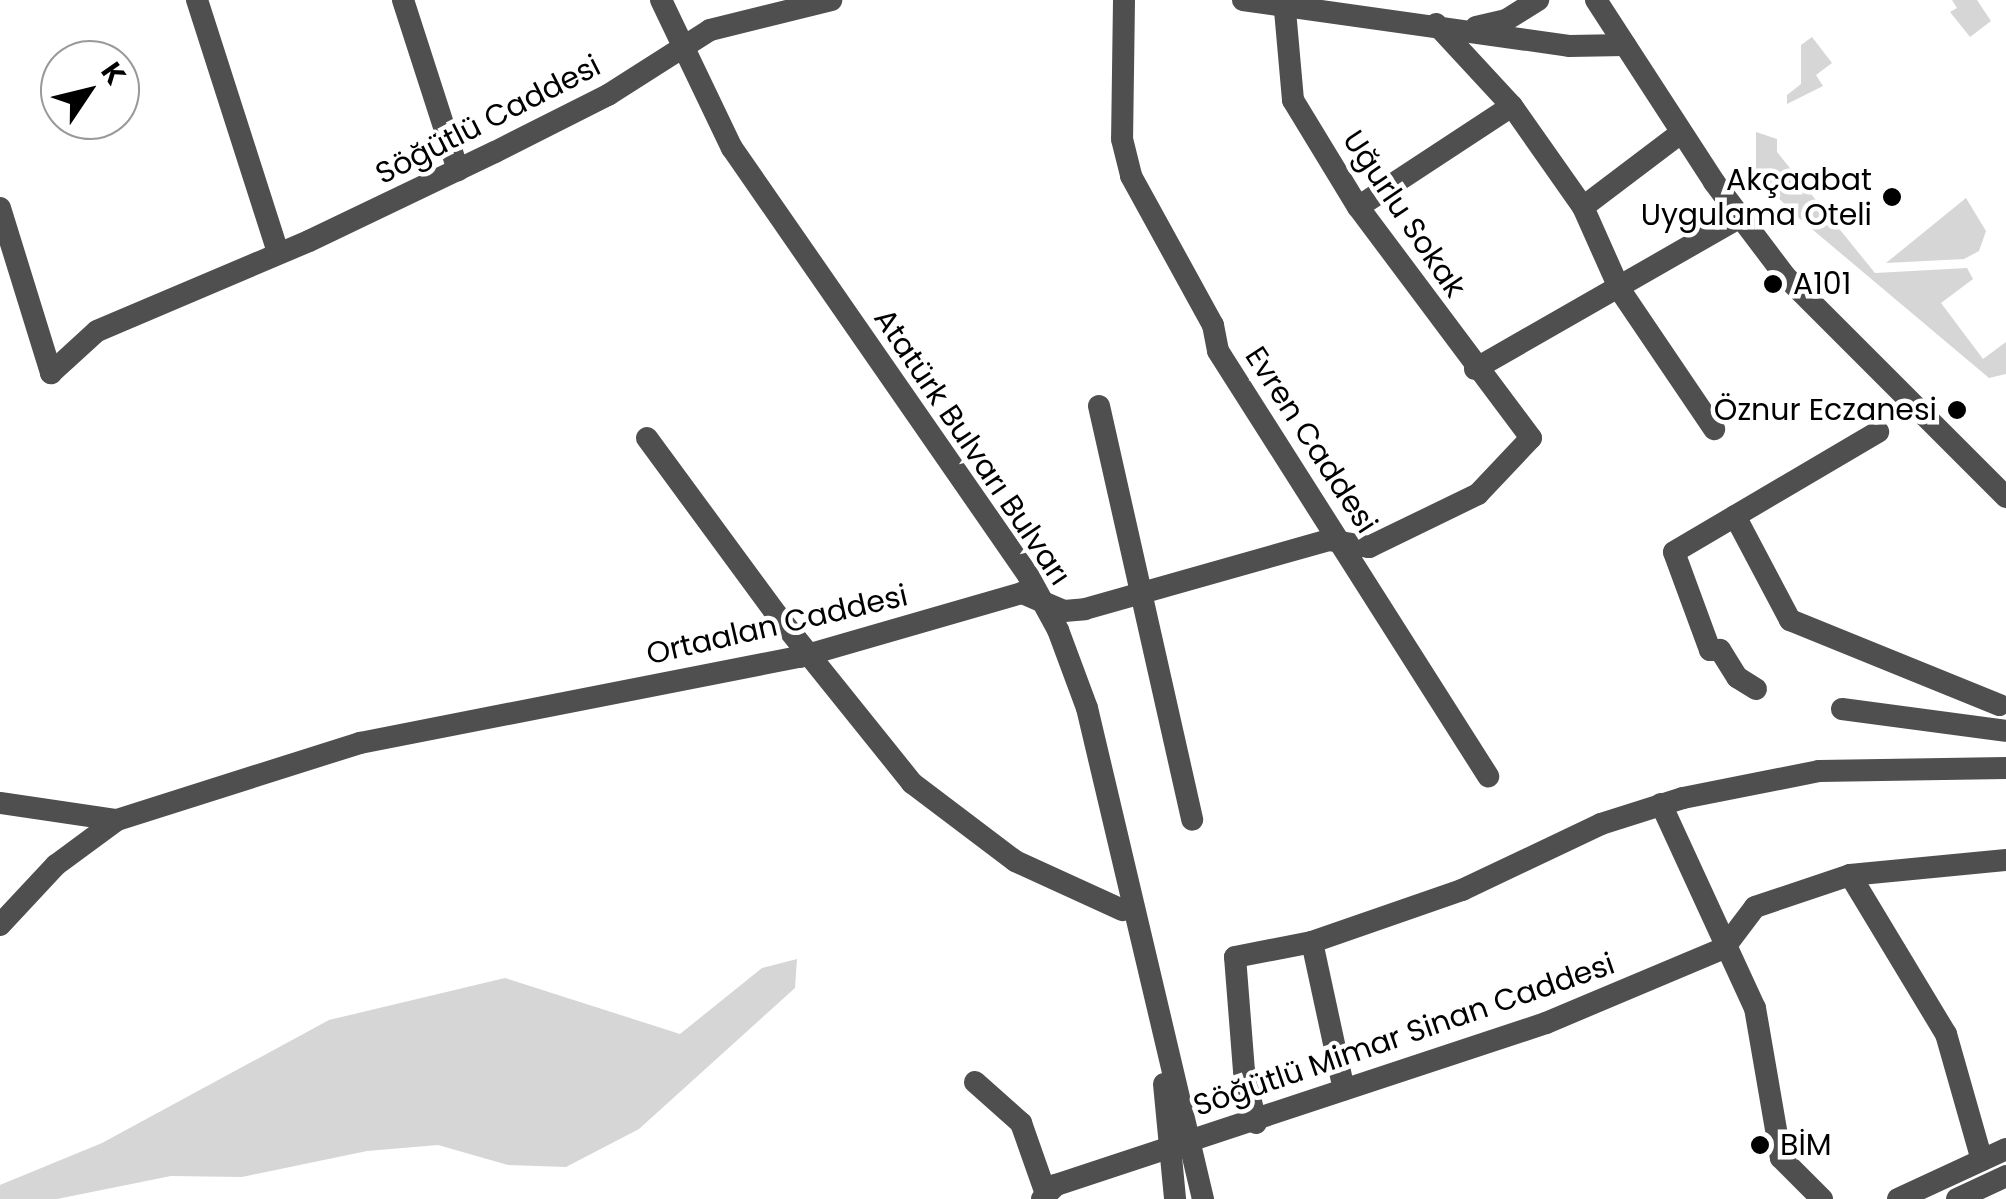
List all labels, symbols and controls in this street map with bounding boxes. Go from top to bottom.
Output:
north arrow [40,40,140,140]
street label: Söğütlü Caddesi [370,48,606,192]
text: K [92,54,135,93]
street label: Uğurlu Sokak [1335,124,1473,304]
place label: Akçaabat Uygulama Oteli [1641,162,1872,232]
marker: Akçaabat Uygulama Oteli [1881,186,1903,208]
place label: A101 [1793,266,1851,302]
marker: A101 [1762,273,1784,295]
street label: Atatürk Bulvarı Bulvarı [866,302,1078,592]
street label: Evren Caddesi [1237,340,1385,540]
place label: Öznur Eczanesi [1714,392,1937,428]
marker: Öznur Eczanesi [1946,399,1968,421]
street label: Ortaalan Caddesi [643,577,911,673]
street label: Söğütlü Mimar Sinan Caddesi [1189,946,1619,1124]
place label: BİM [1780,1127,1832,1163]
marker: BİM [1749,1134,1771,1156]

